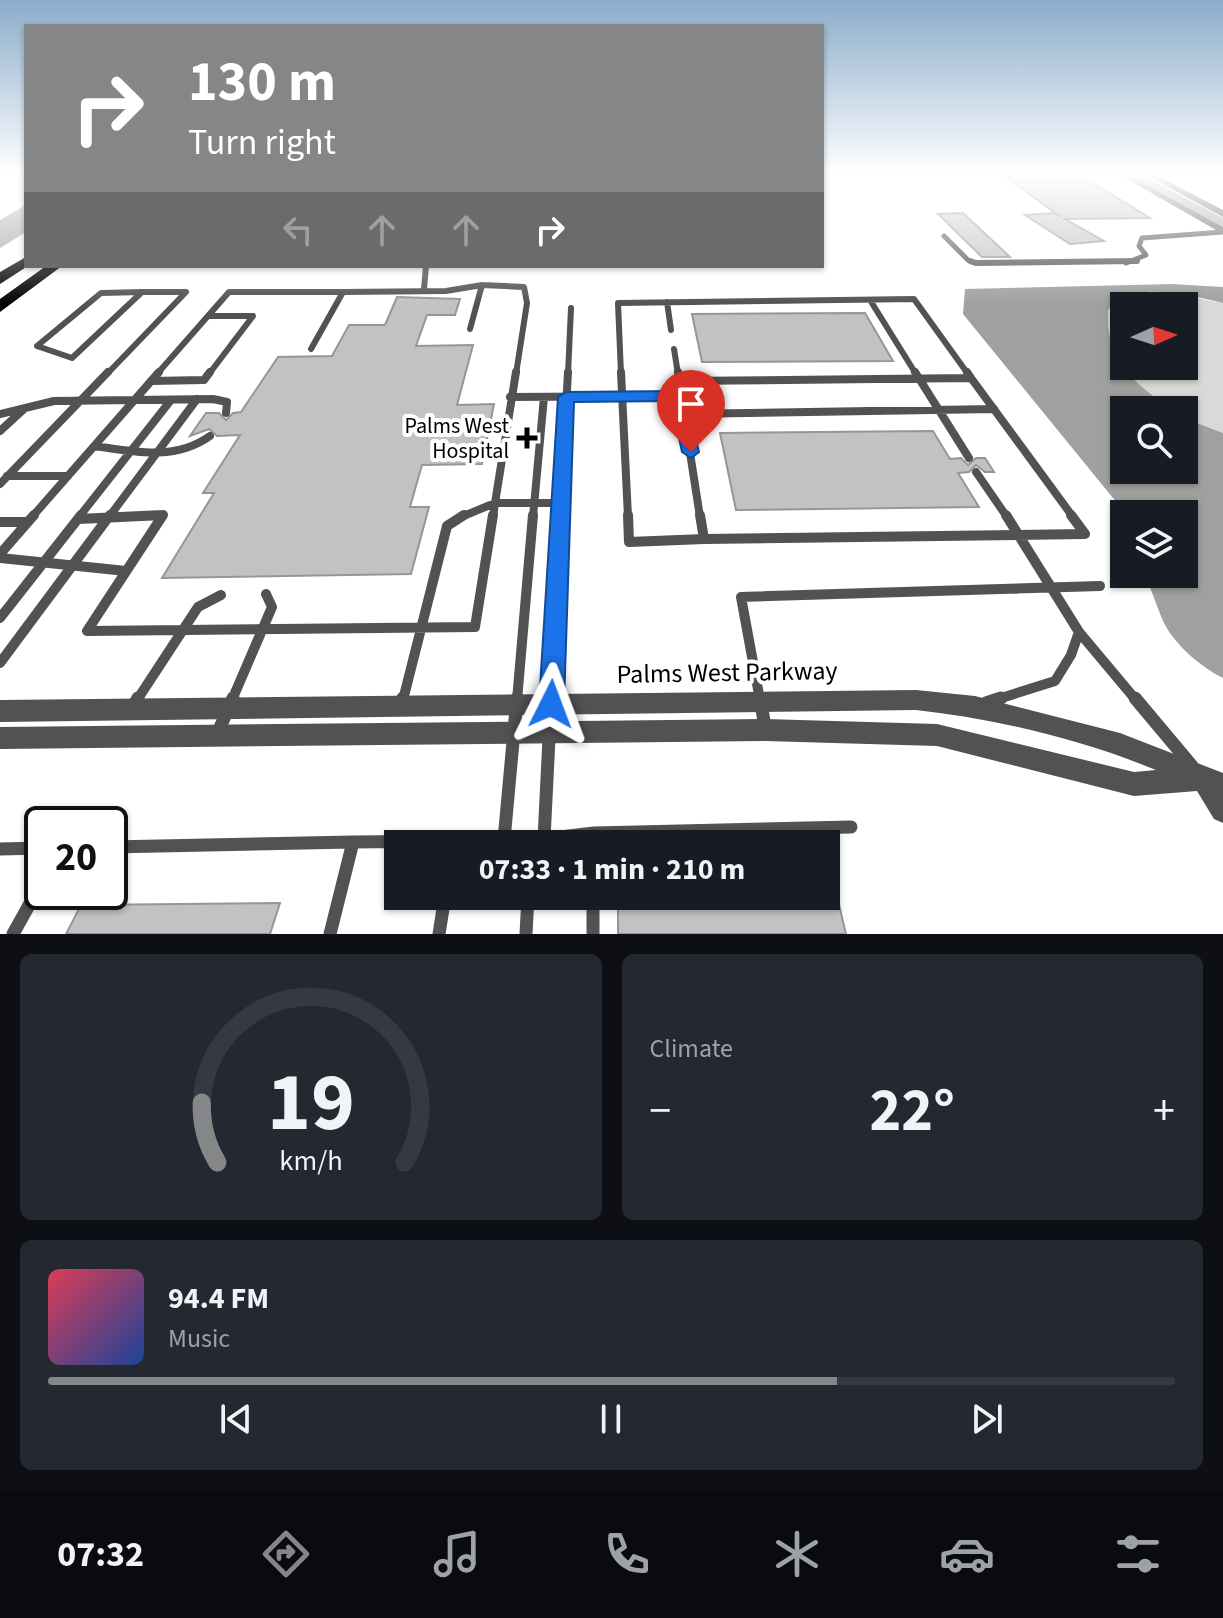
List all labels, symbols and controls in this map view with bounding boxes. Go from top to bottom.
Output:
text: 130 m [188,43,336,122]
icon: right [56,56,160,160]
text: Turn right [188,117,336,168]
icon: left [276,208,320,252]
icon: ahead [360,208,404,252]
icon: ahead [444,208,488,252]
icon: right [528,208,572,252]
north arrow [1110,292,1198,380]
map controls [1110,292,1198,588]
pin [657,370,725,452]
icon: arrive [669,382,713,426]
button: search [1110,396,1198,484]
place label: Palms West Hospital [405,410,510,467]
marker: Palms West Hospital [516,427,538,449]
button: layers [1110,500,1198,588]
street label: Palms West Parkway [616,652,838,693]
position arrow [509,662,593,746]
speed limit sign: 20 [24,806,128,910]
text: 07:33 · 1 min · 210 m [479,848,745,891]
text: Climate [650,1030,733,1067]
text: 19 [267,1044,355,1162]
text: 22° [870,1069,955,1154]
text: − [650,1080,671,1143]
text: + [1153,1080,1175,1143]
text: km/h [279,1141,342,1181]
text: 94.4 FM [168,1277,269,1320]
text: Music [168,1320,230,1357]
icon: previous [214,1397,258,1441]
icon: pause [589,1397,633,1441]
icon: next [965,1397,1009,1441]
icon: directions [258,1526,314,1582]
icon: music [429,1526,485,1582]
icon: phone [599,1526,655,1582]
icon: climate [769,1526,825,1582]
icon: car [939,1526,995,1582]
icon: filters [1110,1526,1166,1582]
text: 07:32 [57,1529,144,1580]

